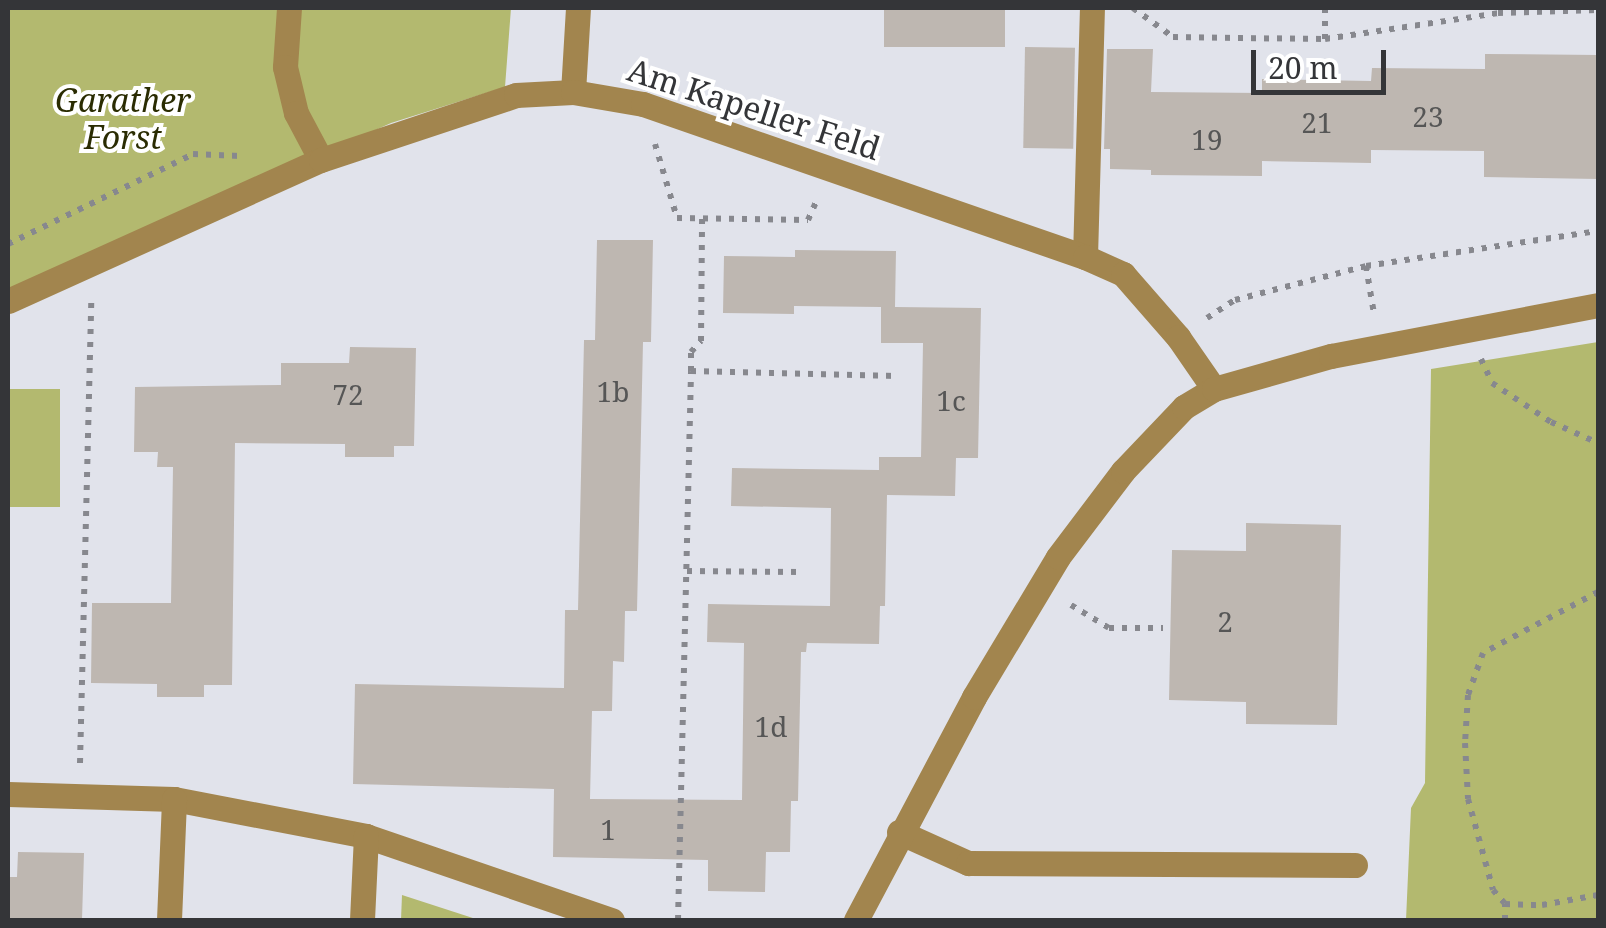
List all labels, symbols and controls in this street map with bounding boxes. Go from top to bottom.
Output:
scale bar [1256,30,1391,92]
text: 20 m [1268,47,1338,88]
street label: Am Kapeller Feld [623,50,885,168]
park label: Garather Forst [55,82,191,157]
house number: 23 [1412,99,1444,133]
house number: 21 [1301,105,1333,139]
house number: 19 [1191,122,1223,156]
house number: 1b [597,374,629,408]
house number: 72 [332,377,364,411]
house number: 1c [936,383,966,417]
house number: 2 [1217,604,1233,638]
house number: 1d [755,709,787,743]
house number: 1 [600,812,616,846]

